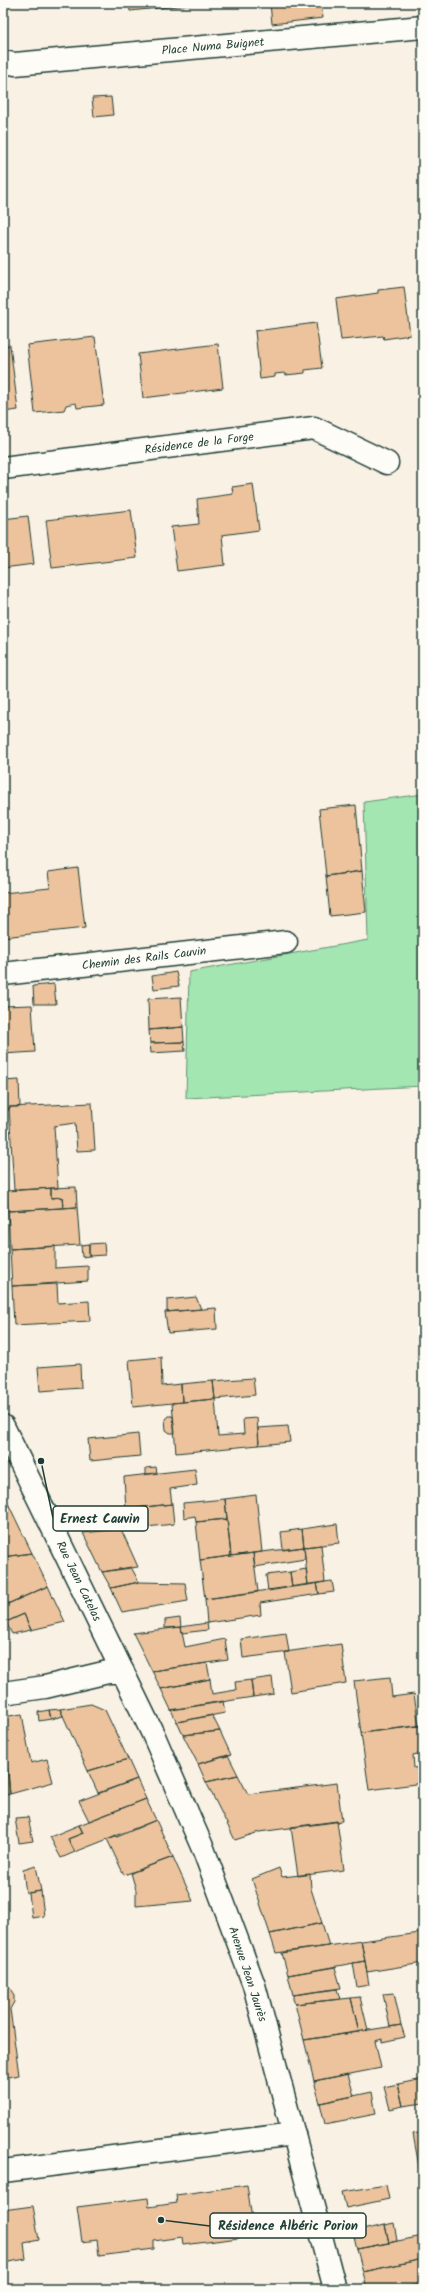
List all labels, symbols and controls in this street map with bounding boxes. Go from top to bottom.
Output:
street label: Place Numa Buignet [161,33,265,60]
street label: Résidence de la Forge [143,427,255,460]
street label: Chemin des Rails Cauvin [81,941,207,976]
callout: Ernest Cauvin [53,1506,148,1531]
text: Ernest Cauvin [60,1509,140,1530]
street label: Rue Jean Catelas [51,1538,106,1625]
street label: Avenue Jean Jaurès [223,1924,272,2024]
callout: Résidence Albéric Porion [210,2213,366,2238]
text: Résidence Albéric Porion [218,2216,358,2237]

